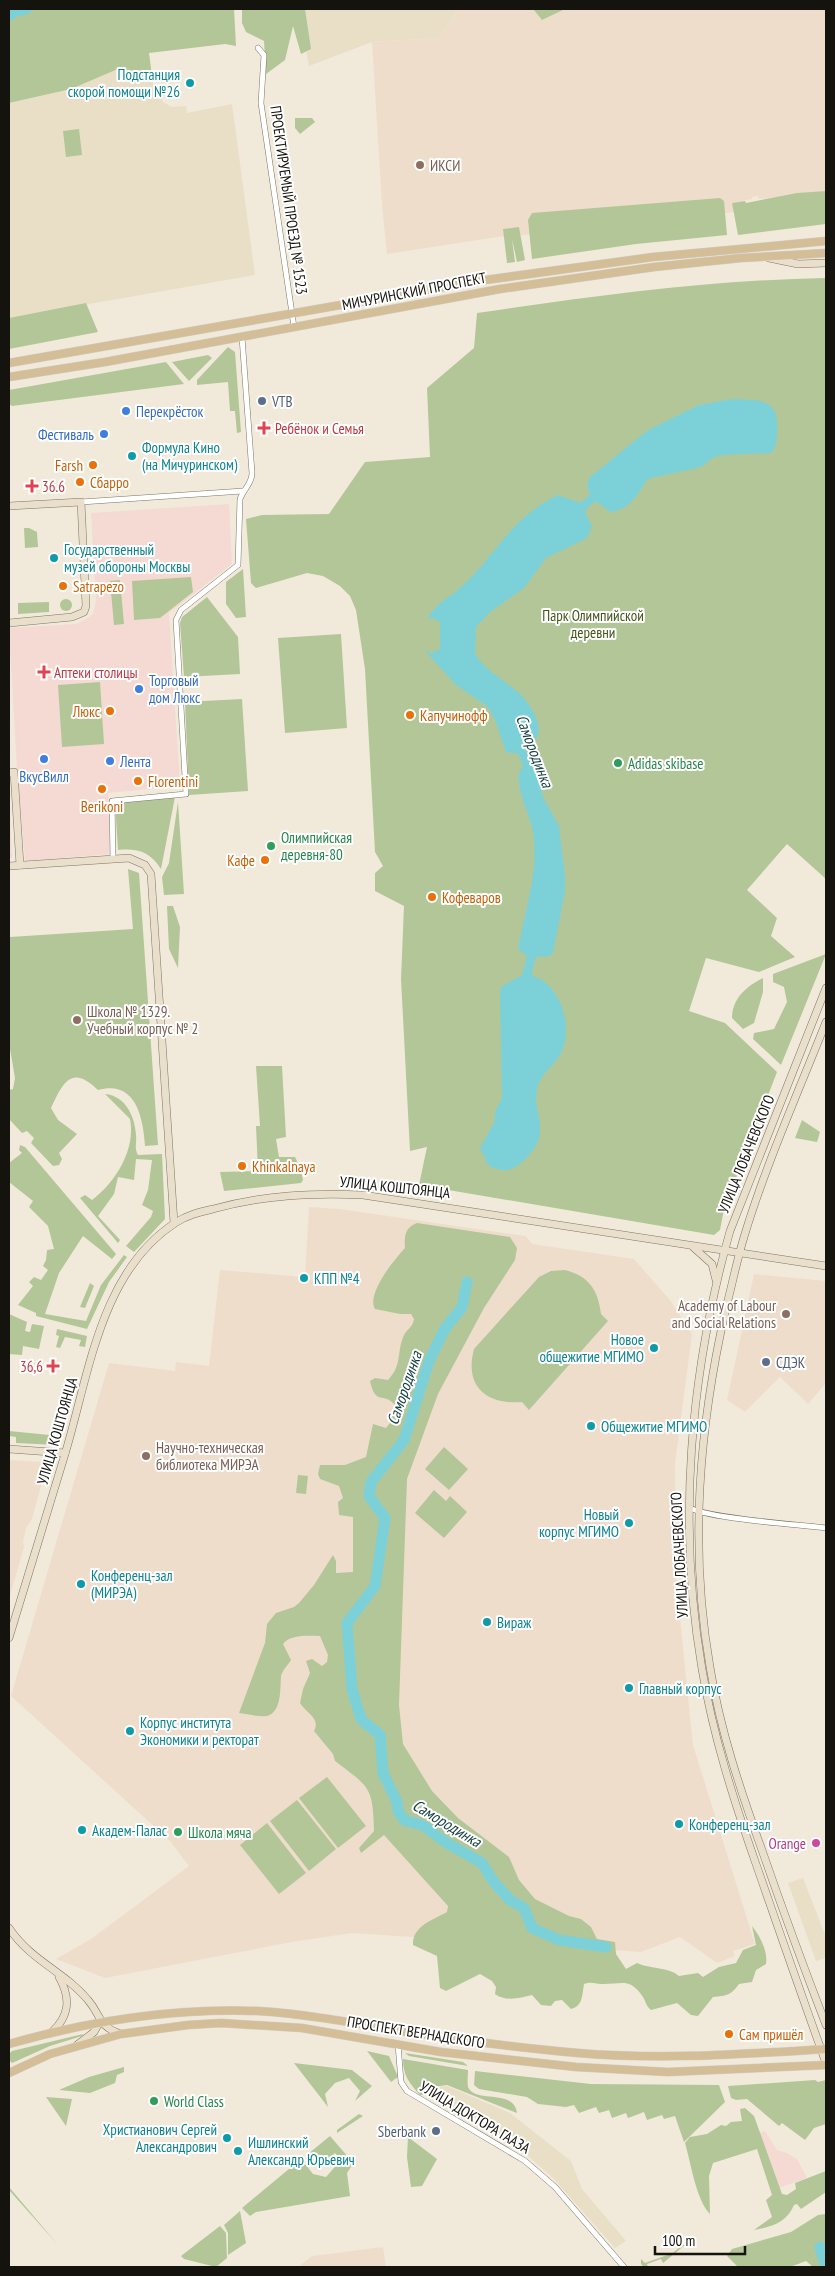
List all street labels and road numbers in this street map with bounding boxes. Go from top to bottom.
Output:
street label: ПРОЕКТИРУЕМЫЙ ПРОЕЗД № 1523 [266,104,312,296]
street label: МИЧУРИНСКИЙ ПРОСПЕКТ [340,268,488,314]
street label: УЛИЦА ЛОБАЧЕВСКОГО [714,1092,778,1216]
street label: УЛИЦА КОШТОЯНЦА [339,1172,452,1202]
street label: УЛИЦА КОШТОЯНЦА [33,1374,82,1487]
street label: УЛИЦА ЛОБАЧЕВСКОГО [666,1492,692,1618]
street label: ПРОСПЕКТ ВЕРНАДСКОГО [346,2012,486,2052]
street label: УЛИЦА ДОКТОРА ГААЗА [416,2076,535,2158]

